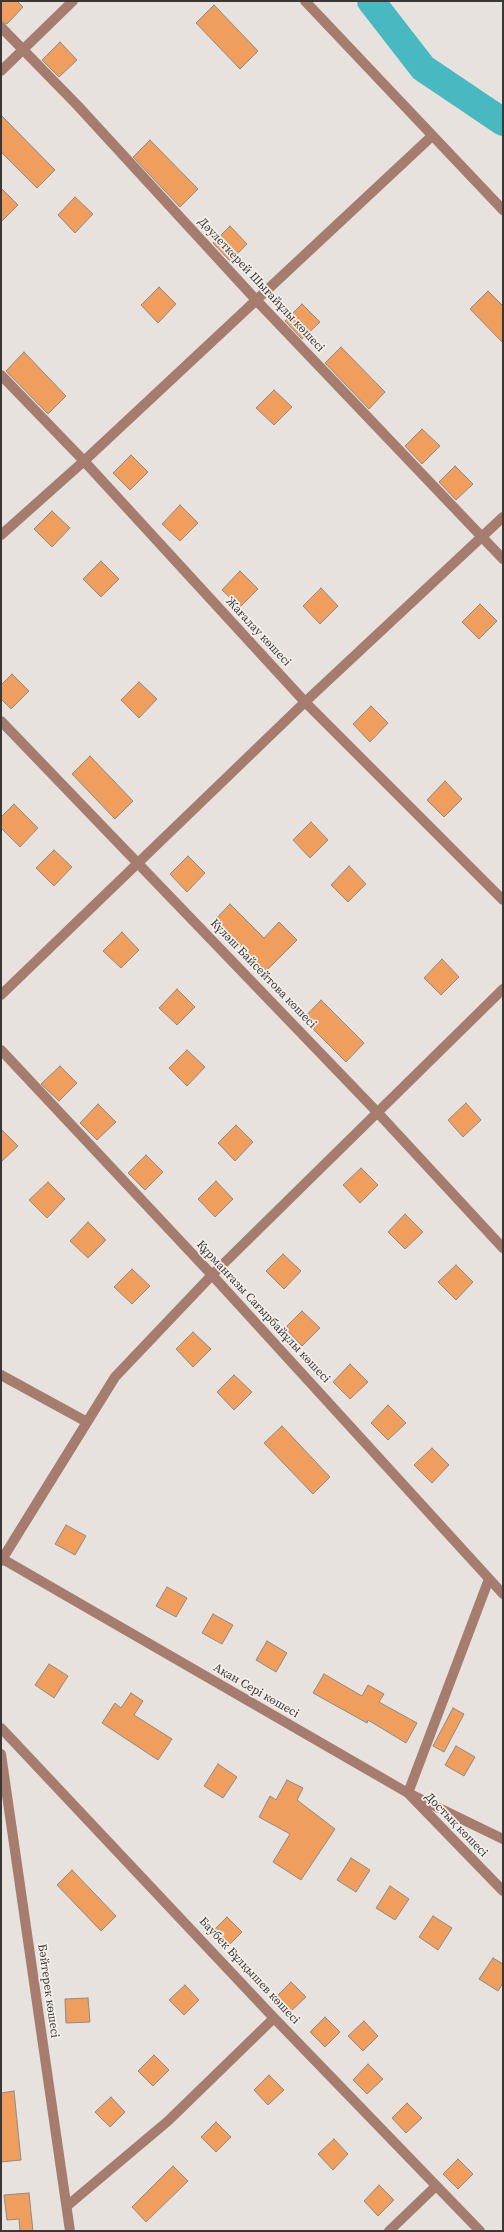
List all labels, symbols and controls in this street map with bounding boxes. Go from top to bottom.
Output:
street label: Дәулеткерей Шығайұлы көшесі [195,215,327,355]
street label: Жағалау көшесі [222,595,294,669]
street label: Күләш Байсейтова көшесі [207,916,319,1032]
street label: Құрманғазы Сағырбайұлы көшесі [193,1238,333,1386]
street label: Ақан Сері көшесі [211,1661,301,1721]
street label: Достық көшесі [422,1790,490,1860]
street label: Баубек Бұлқышев көшесі [196,1915,302,2027]
street label: Бәйтерек көшесі [34,1943,62,2039]

